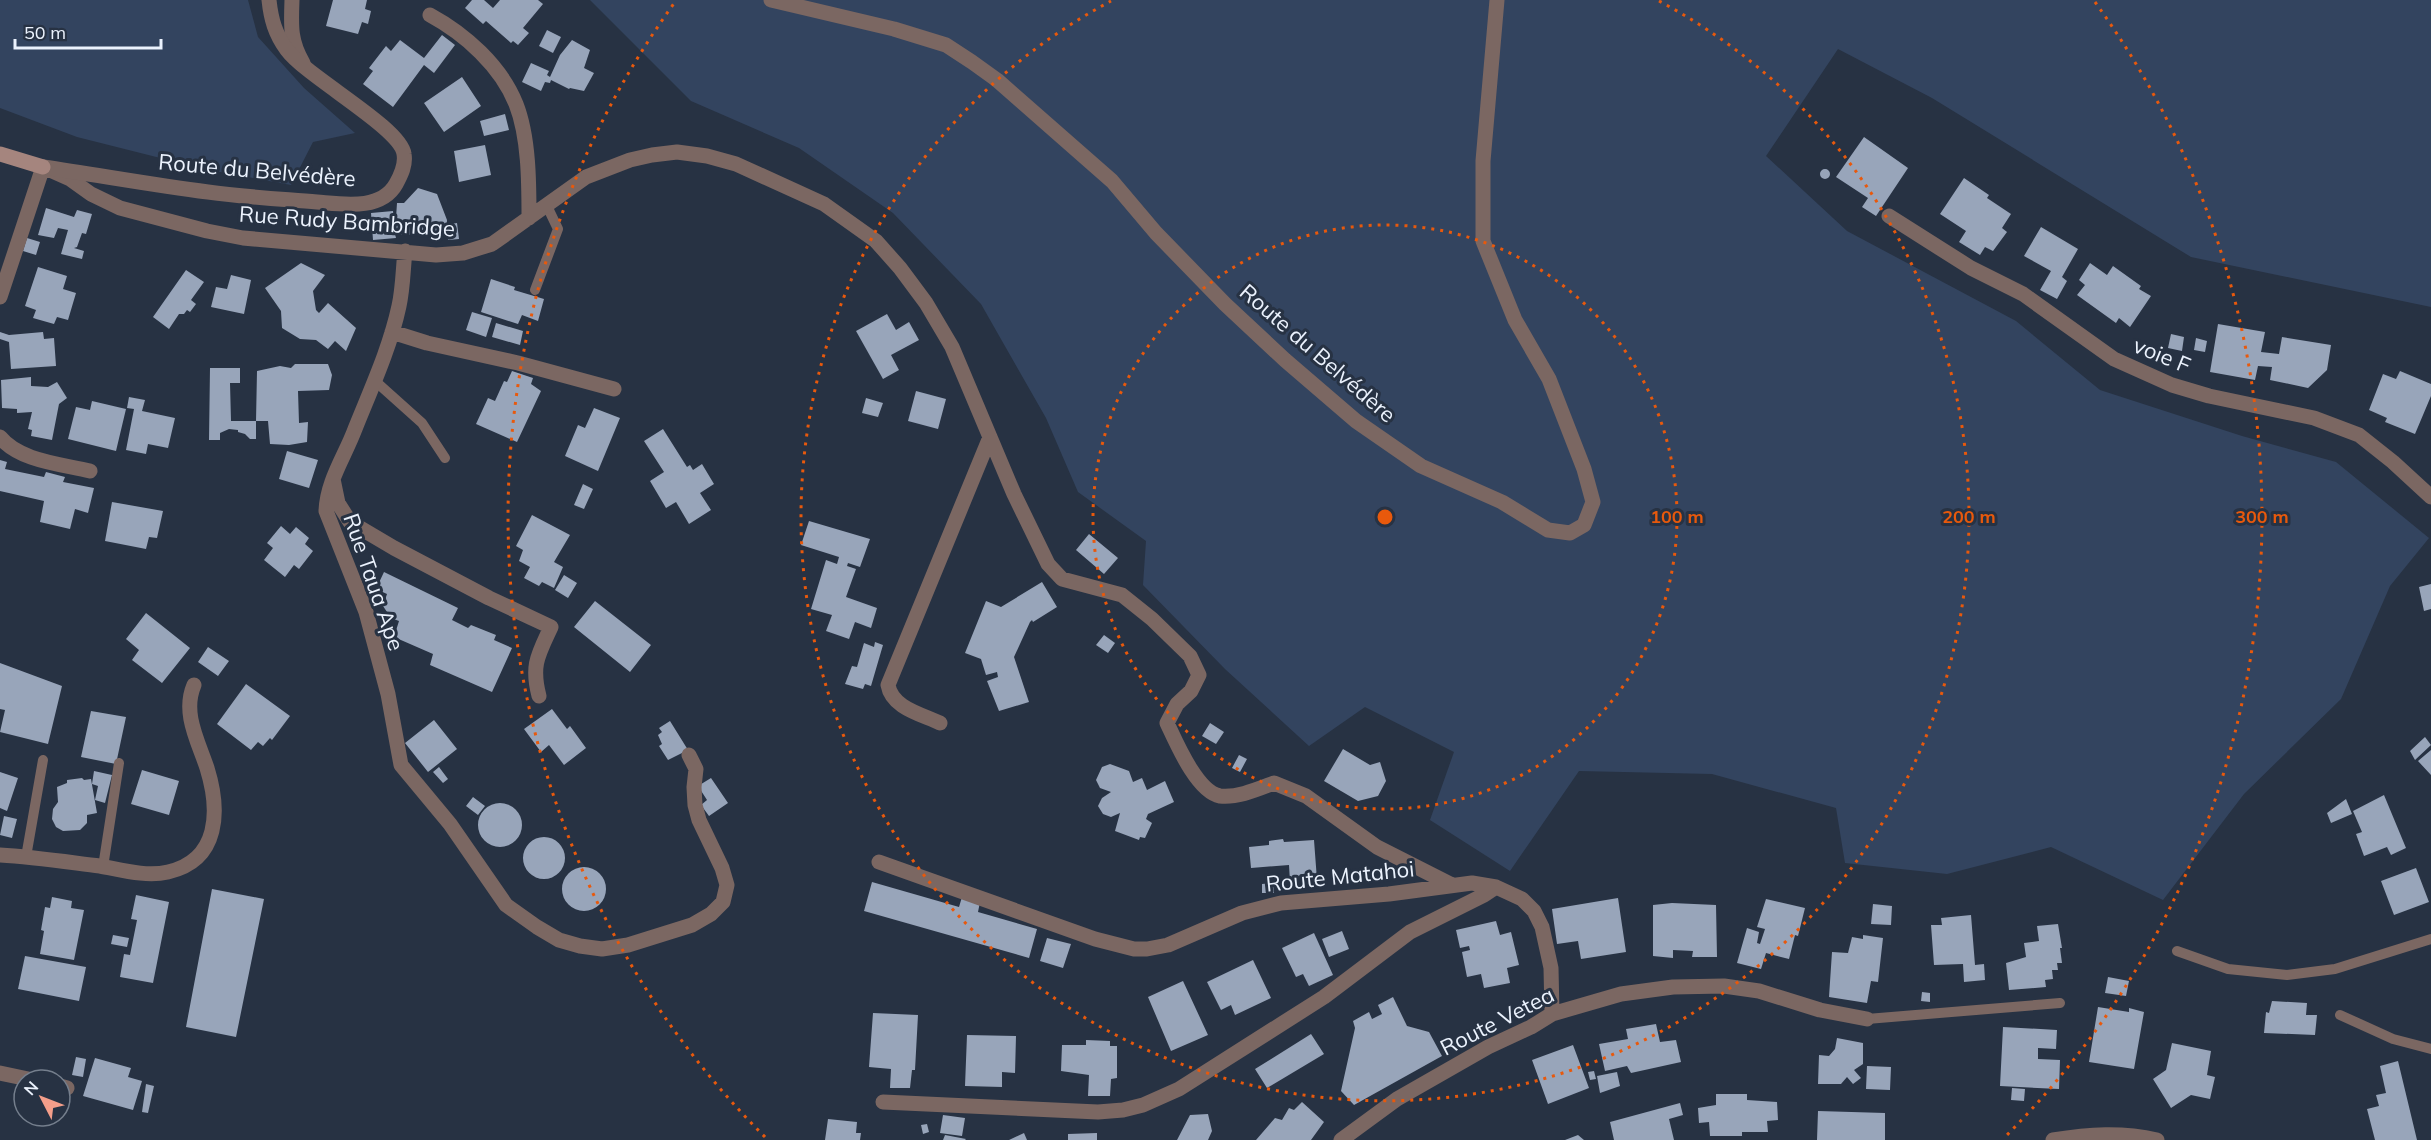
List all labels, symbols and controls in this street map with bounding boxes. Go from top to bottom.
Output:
scale bar [15,12,160,50]
text: 50 m [24,21,66,44]
street label: Route du Belvédère [157,147,357,193]
street label: Rue Rudy Bambridge [238,199,456,243]
street label: Route du Belvédère [1234,278,1402,428]
street label: voie F [2129,331,2195,379]
text: 100 m [1650,505,1704,528]
text: 200 m [1942,505,1996,528]
text: 300 m [2235,505,2289,528]
centre of rings [1375,507,1395,527]
street label: Rue Taua Ape [337,510,411,654]
street label: Route Matahoi [1264,854,1416,898]
street label: Route Vetea [1435,980,1559,1062]
north arrow [12,1068,72,1128]
text: N [19,1077,42,1099]

